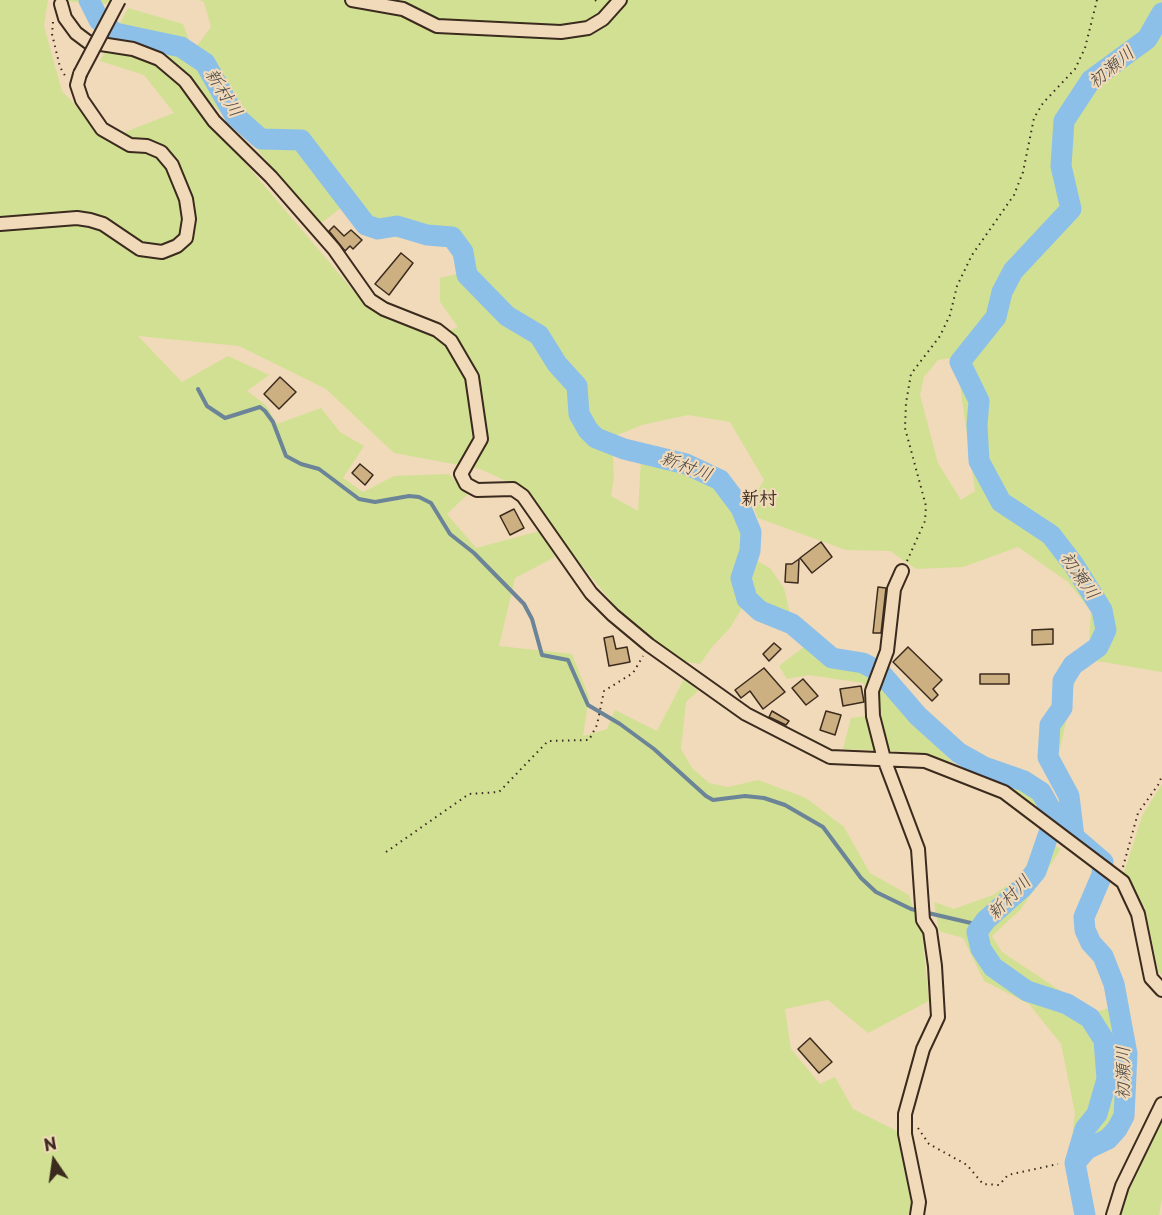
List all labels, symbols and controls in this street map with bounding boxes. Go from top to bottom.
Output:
water label: 初瀬川 [1084,42,1140,94]
water label: 新村川 [200,64,246,122]
water label: 新村川 [657,447,715,487]
district label: 新村 [741,488,777,510]
water label: 初瀬川 [1055,548,1103,604]
water label: 新村川 [983,871,1037,925]
water label: 初瀬川 [1113,1046,1135,1100]
text: N [41,1130,59,1157]
north arrow [24,1131,84,1191]

